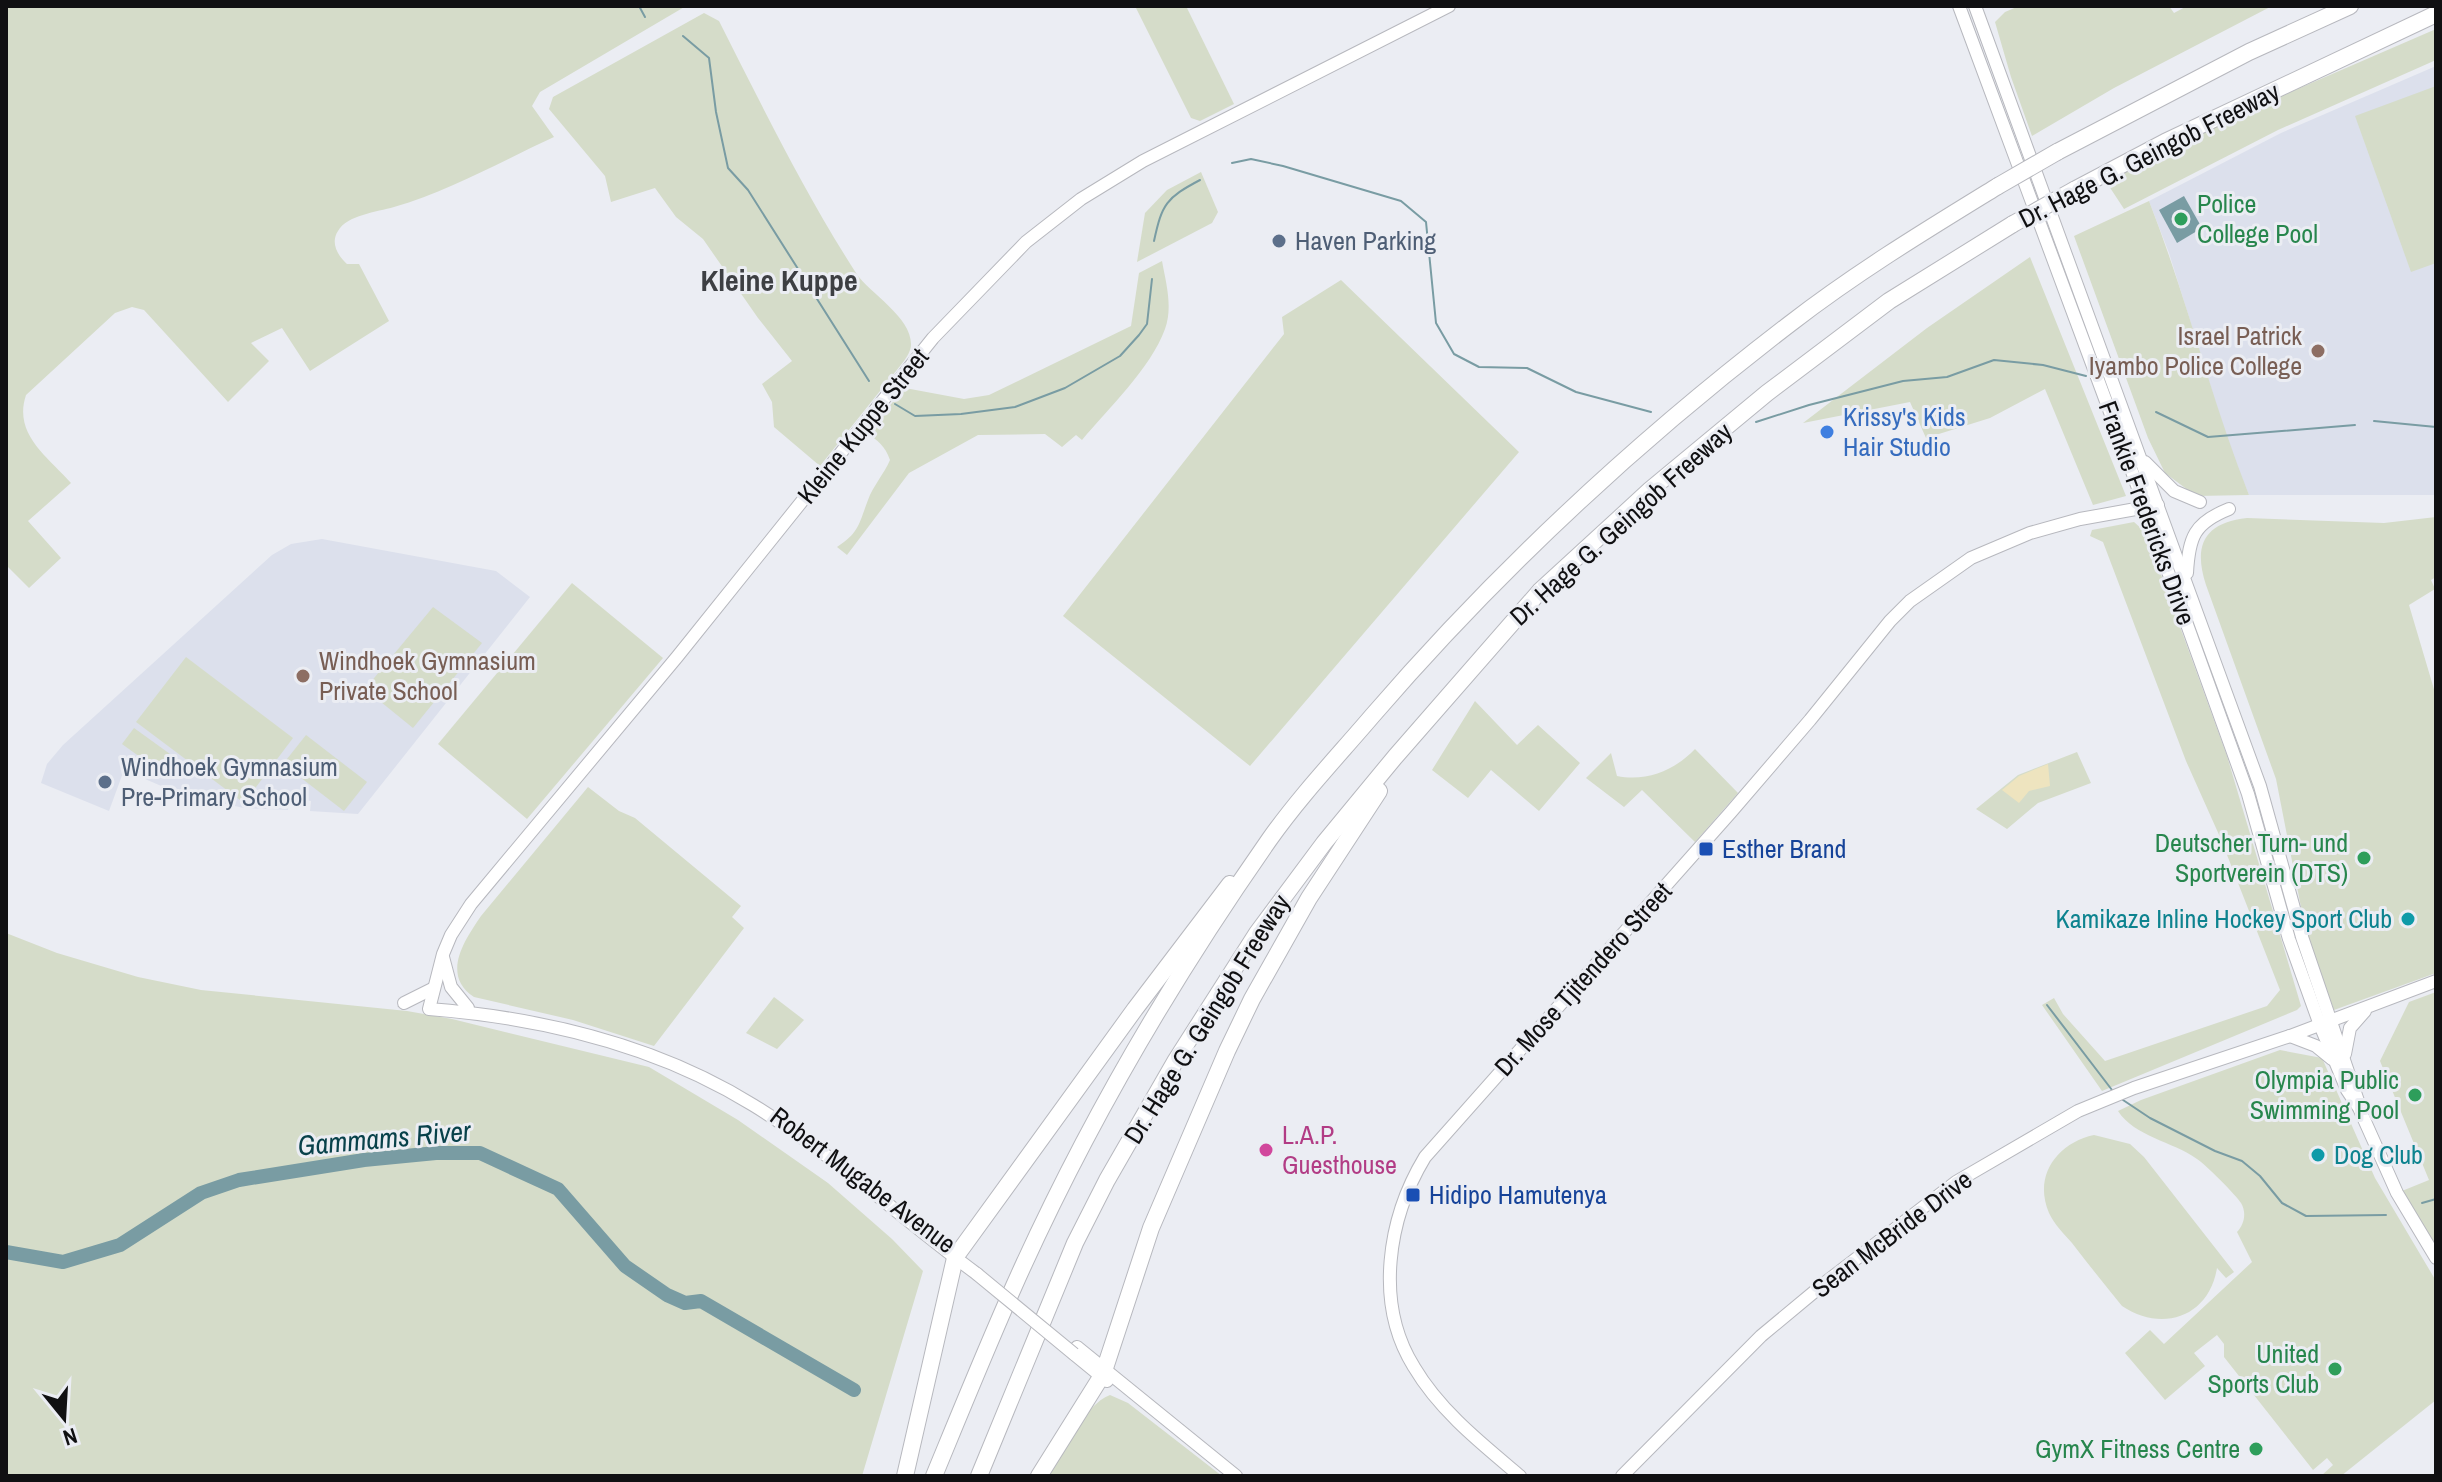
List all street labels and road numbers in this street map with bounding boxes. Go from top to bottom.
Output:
street label: Dr. Hage G. Geingob Freeway [2013,73,2285,236]
street label: Kleine Kuppe Street [789,340,936,511]
street label: Frankie Fredericks Drive [2091,396,2204,630]
street label: Dr. Hage G. Geingob Freeway [1502,414,1740,633]
street label: Dr. Mose Tjitendero Street [1486,874,1679,1083]
street label: Dr. Hage G. Geingob Freeway [1115,887,1298,1150]
street label: Robert Mugabe Avenue [763,1098,963,1261]
street label: Sean McBride Drive [1805,1162,1979,1305]

